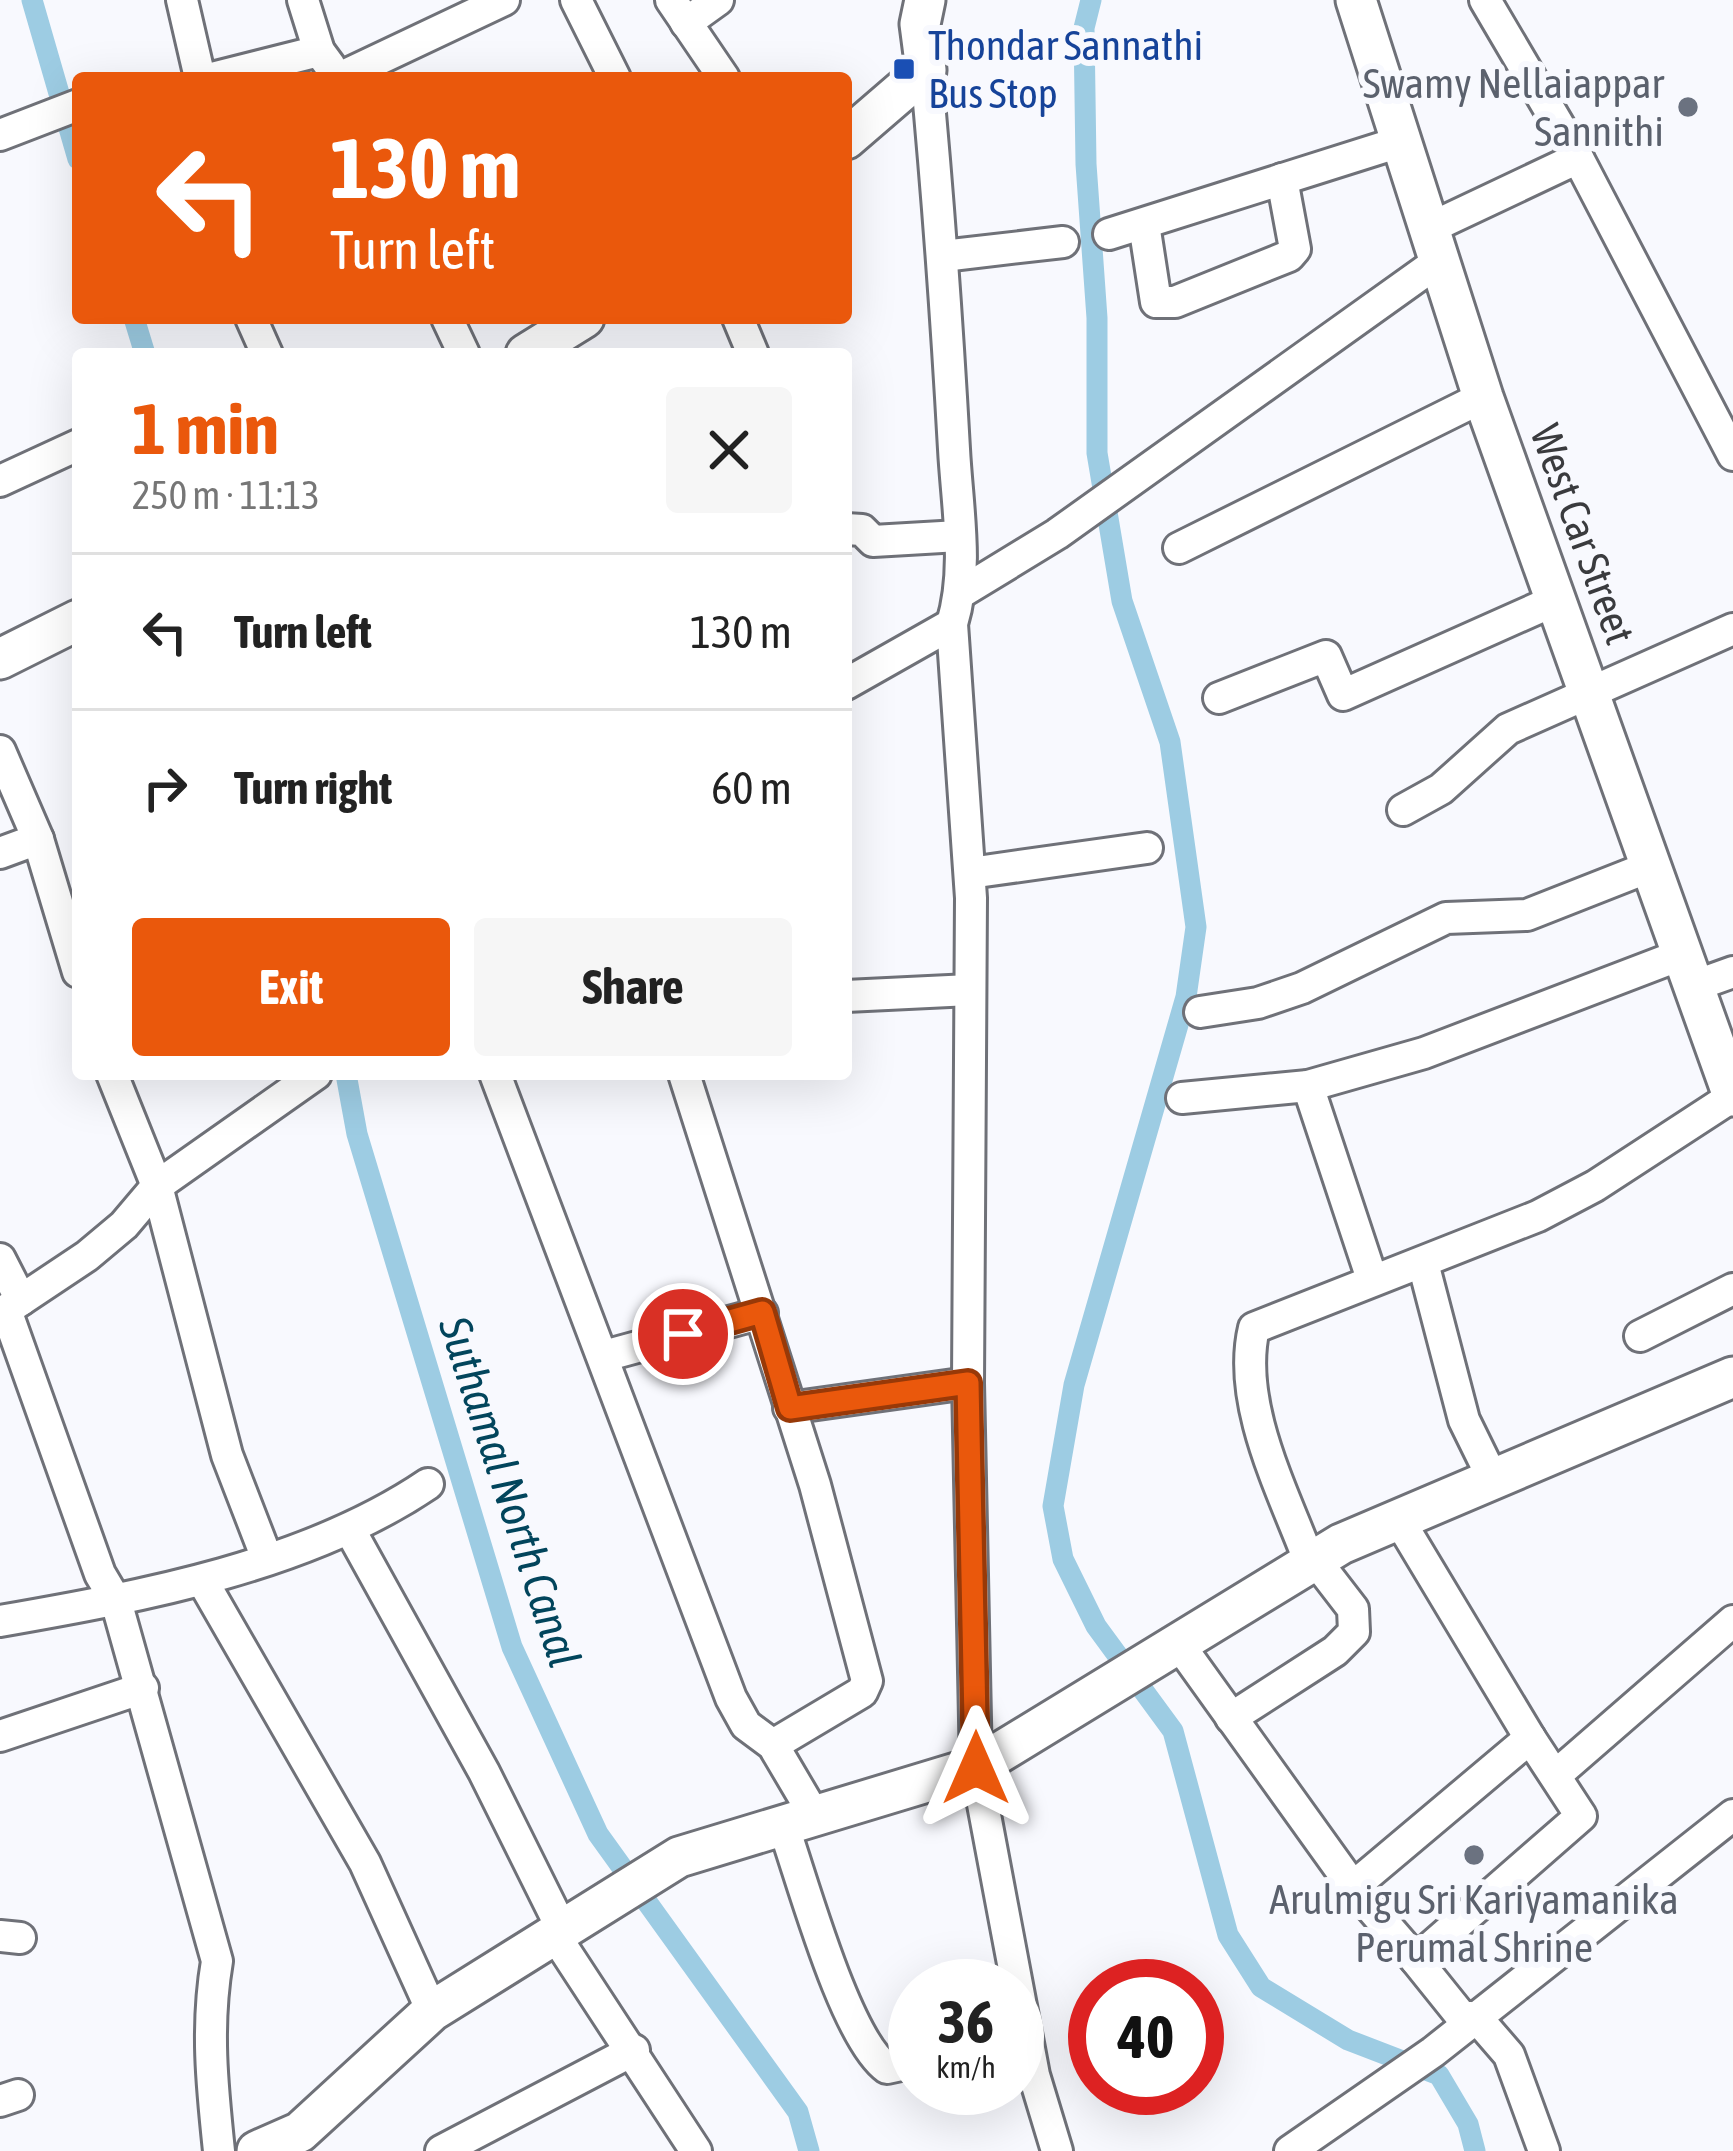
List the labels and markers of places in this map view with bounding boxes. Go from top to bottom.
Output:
place label: Thondar Sannathi Bus Stop [928,21,1203,117]
marker: Thondar Sannathi Bus Stop [891,56,917,82]
place label: Swamy Nellaiappar Sannithi [1363,59,1665,155]
marker: Swamy Nellaiappar Sannithi [1675,94,1701,120]
pin [632,1283,734,1385]
marker: Arulmigu Sri Kariyamanika Perumal Shrine [1461,1842,1487,1868]
place label: Arulmigu Sri Kariyamanika Perumal Shrine [1269,1875,1679,1971]

